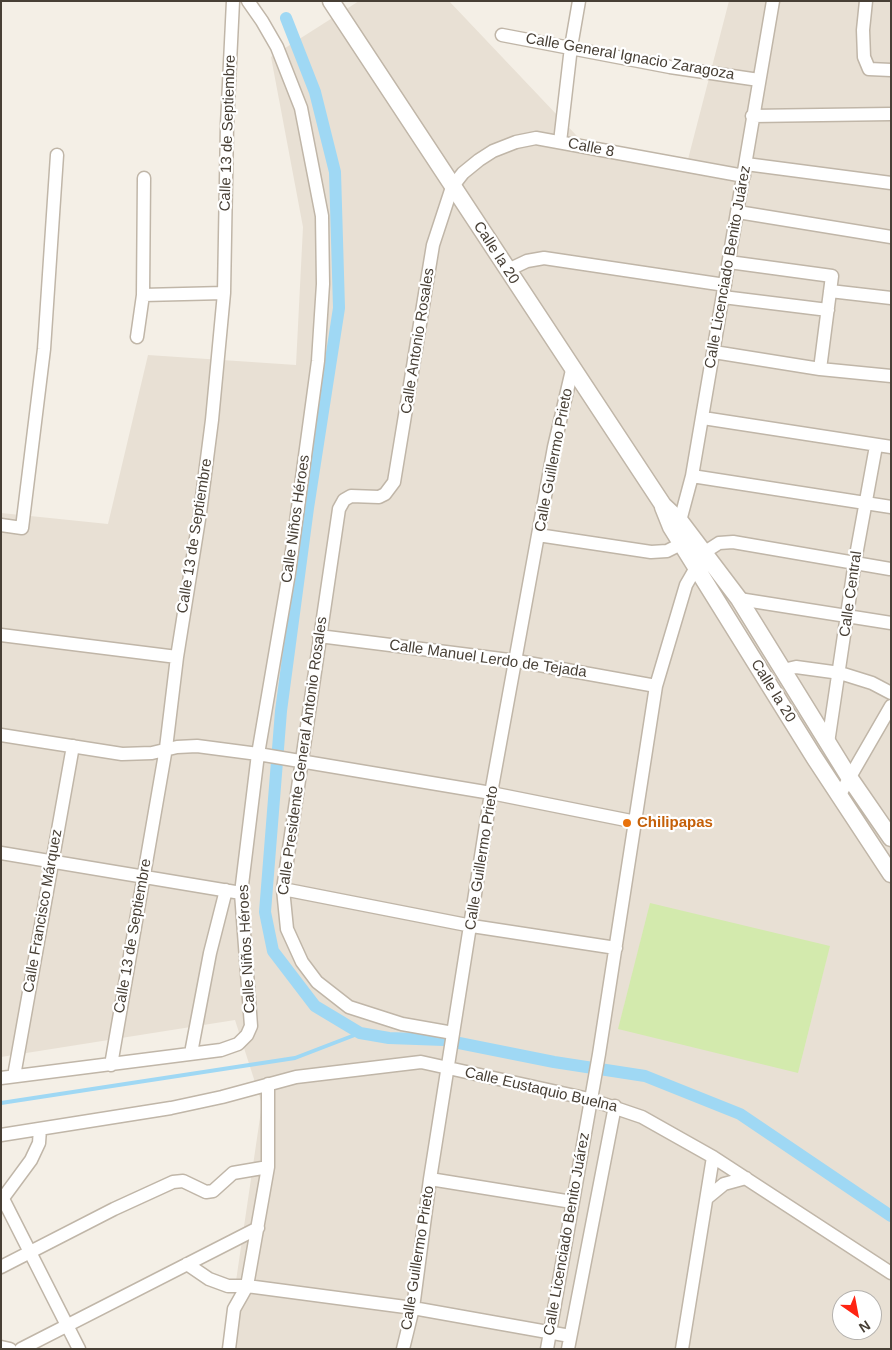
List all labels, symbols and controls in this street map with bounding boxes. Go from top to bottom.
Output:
street label: Calle General Ignacio Zaragoza [524,30,736,84]
street label: Calle 13 de Septiembre [216,54,240,212]
street label: Calle 8 [566,135,616,161]
street label: Calle Licenciado Benito Juárez [701,164,755,370]
street label: Calle la 20 [469,218,523,288]
street label: Calle Antonio Rosales [398,267,438,415]
street label: Calle Guillermo Prieto [531,387,577,533]
street label: Calle Niños Héroes [278,454,314,584]
street label: Calle 13 de Septiembre [174,457,216,615]
street label: Calle Central [836,550,866,638]
street label: Calle Presidente General Antonio Rosales [275,616,331,896]
street label: Calle Manuel Lerdo de Tejada [388,636,588,682]
street label: Calle la 20 [747,656,799,726]
street label: Calle Guillermo Prieto [462,785,502,931]
place label: Chilipapas [637,814,713,832]
marker: Chilipapas [621,817,633,829]
street label: Calle Francisco Márquez [20,828,66,994]
street label: Calle 13 de Septiembre [111,857,155,1015]
street label: Calle Niños Héroes [235,884,259,1014]
street label: Calle Eustaquio Buelna [463,1064,619,1116]
street label: Calle Licenciado Benito Juárez [540,1131,594,1337]
street label: Calle Guillermo Prieto [398,1185,438,1331]
north arrow [832,1290,882,1340]
text: N [856,1317,873,1336]

